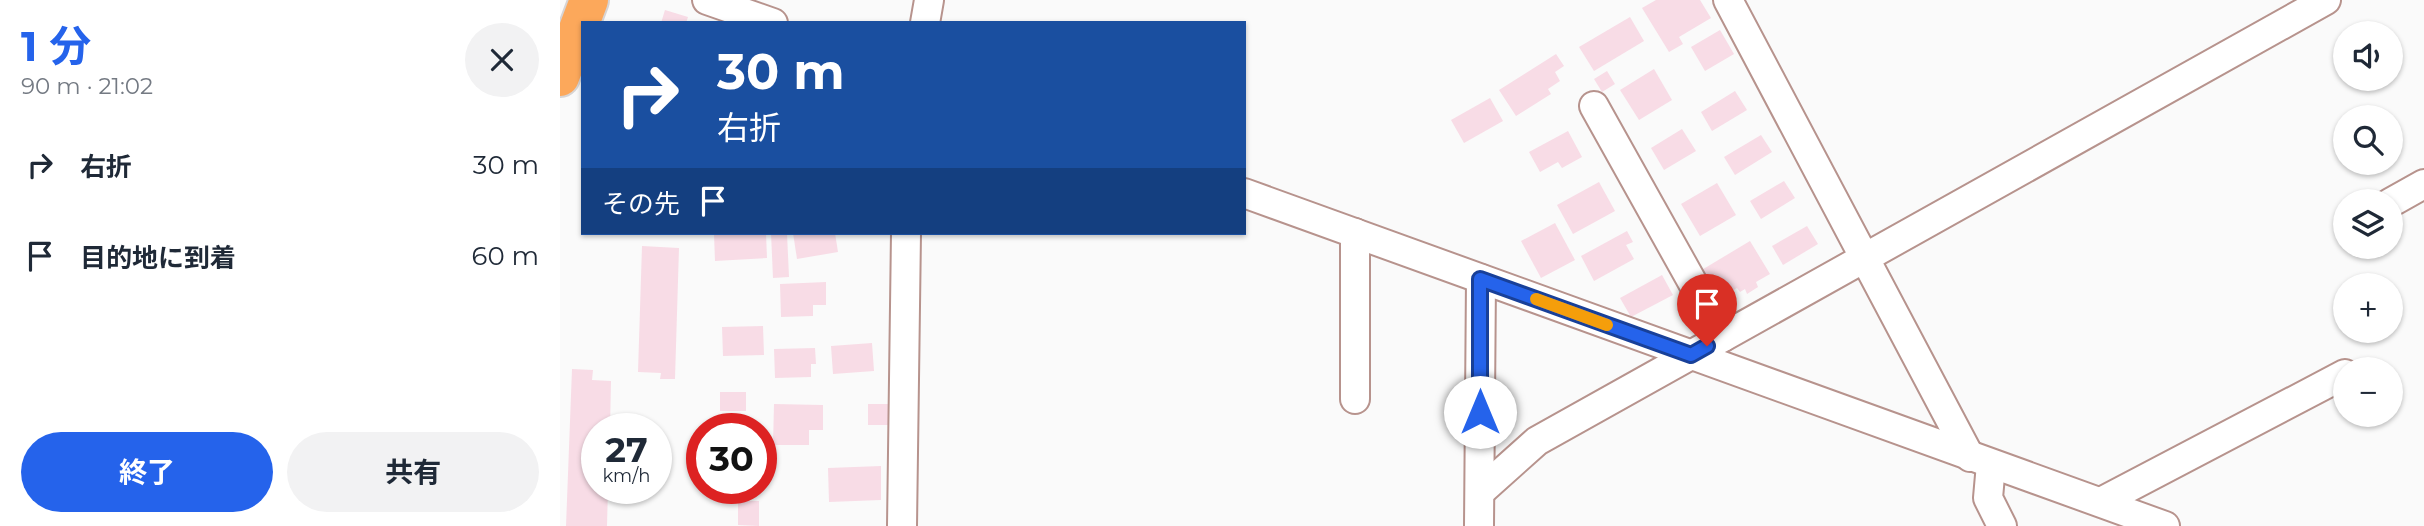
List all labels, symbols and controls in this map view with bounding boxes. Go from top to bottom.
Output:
text: 1 分 [21,20,91,72]
map controls [2333,21,2403,427]
button: sound [2333,21,2403,91]
button: close [465,23,539,97]
text: 30 m [717,42,845,101]
icon: right [602,49,693,140]
text: 90 m · 21:02 [21,72,153,100]
button: search [2333,105,2403,175]
text: 右折 [717,108,781,147]
icon: right [21,146,59,184]
text: 30 m [473,149,539,181]
text: 右折 [80,151,132,183]
icon: arrive [694,182,732,220]
text: その先 [602,188,680,220]
button: layers [2333,189,2403,259]
icon: arrive [21,237,59,275]
text: 60 m [472,240,539,272]
text: 目的地に到着 [80,242,236,274]
button: + [2333,273,2403,343]
pin [1677,274,1737,346]
icon: arrive [1688,285,1726,323]
button: − [2333,357,2403,427]
position arrow [1443,375,1517,449]
speed limit sign: 30 [686,413,777,504]
text: 27 [605,428,648,471]
button: 終了 [21,432,273,512]
button: 共有 [287,432,539,512]
text: km/h [602,465,651,487]

